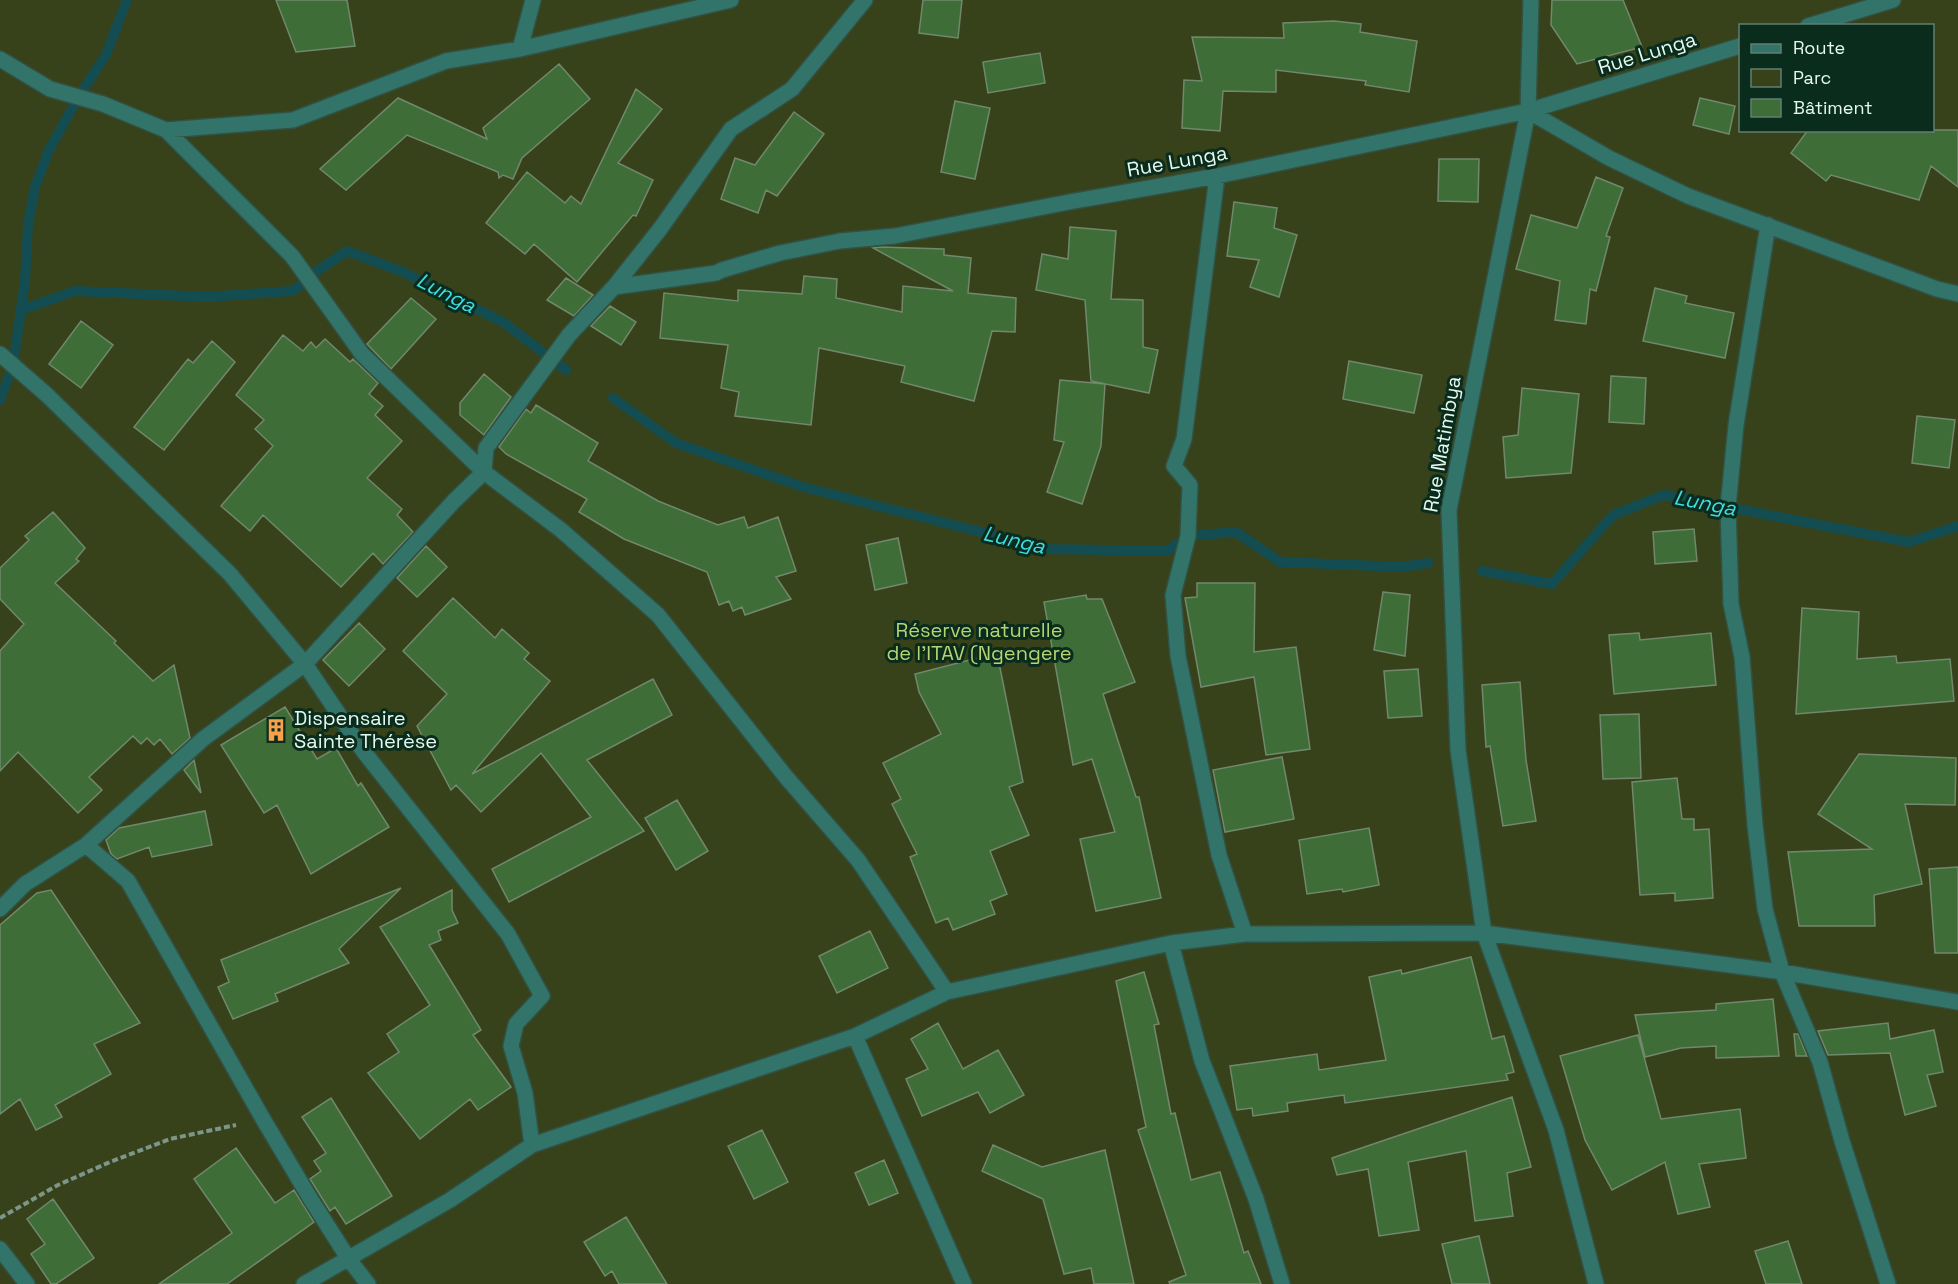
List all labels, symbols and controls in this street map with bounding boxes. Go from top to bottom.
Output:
legend [1739,24,1934,132]
street label: Rue Lunga [1595,26,1699,80]
text: Route [1793,36,1845,59]
text: Parc [1793,66,1831,89]
text: Bâtiment [1793,96,1873,119]
street label: Rue Lunga [1125,139,1229,183]
water label: Lunga [412,266,481,319]
street label: Rue Matimbya [1417,374,1467,514]
water label: Lunga [1672,483,1739,522]
water label: Lunga [981,519,1049,560]
park label: Réserve naturelle de l'ITAV (Ngengere [886,617,1072,666]
place label: Dispensaire Sainte Thérèse [294,705,437,754]
building icon: Dispensaire Sainte Thérèse [263,717,289,743]

